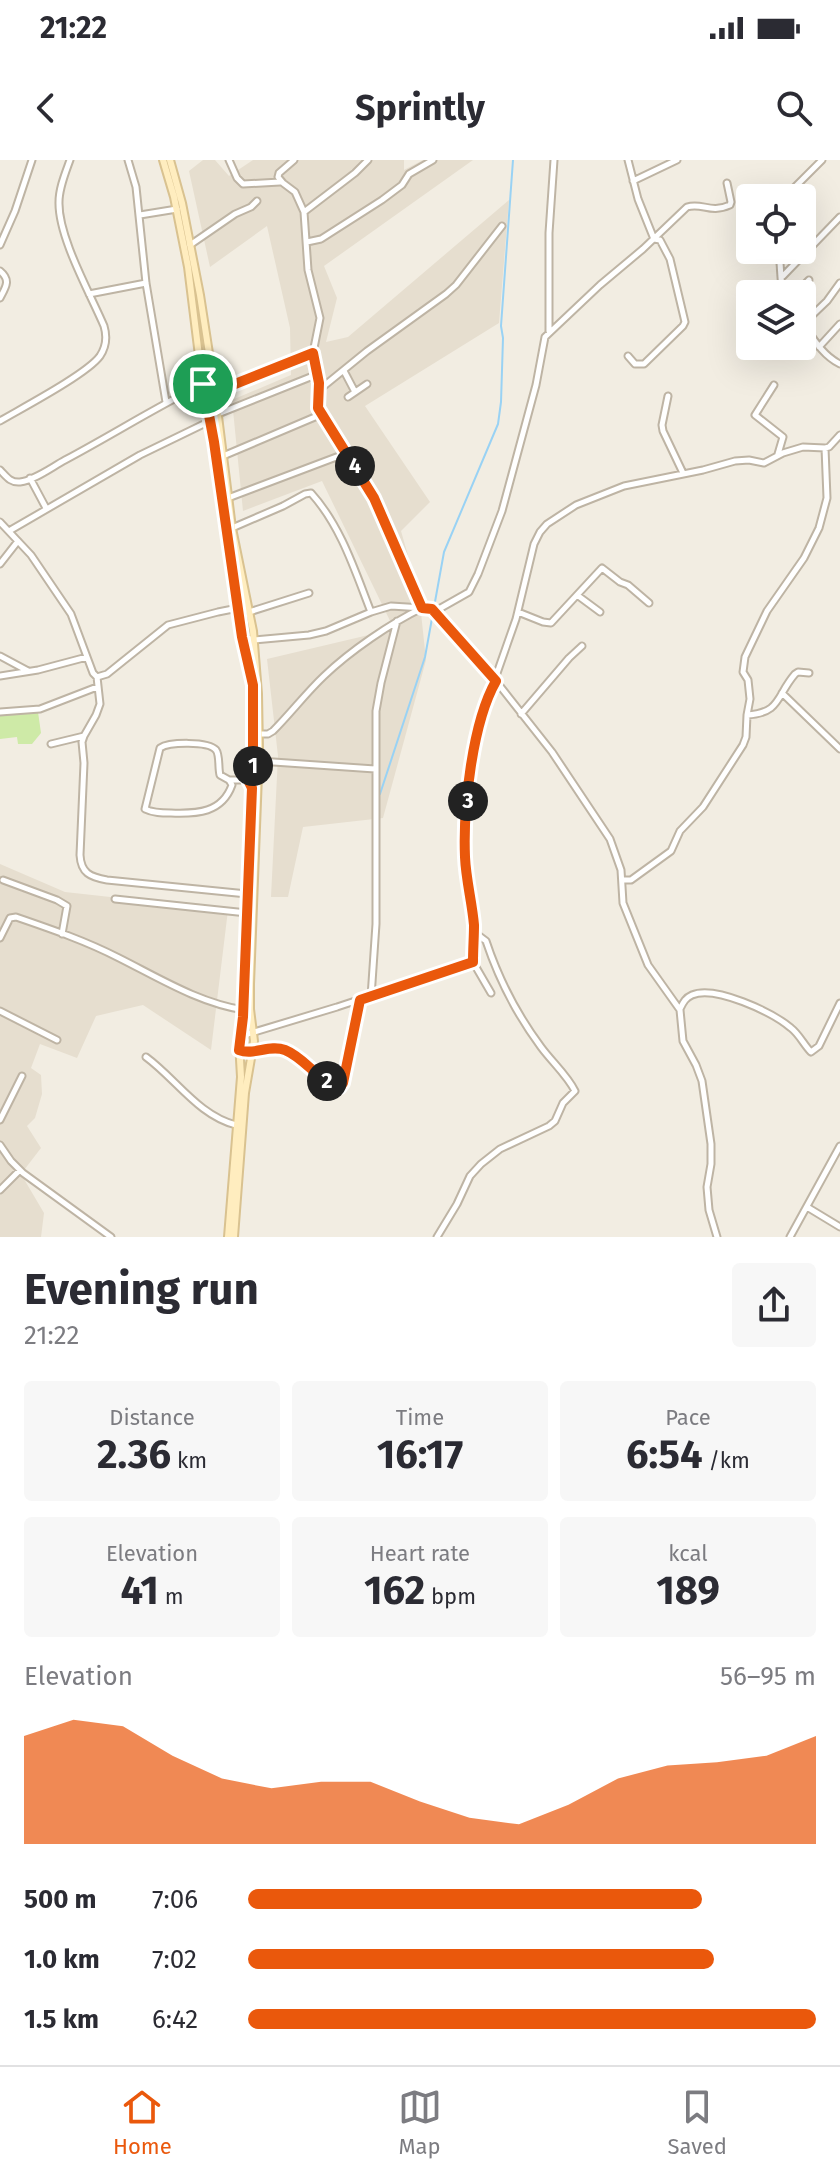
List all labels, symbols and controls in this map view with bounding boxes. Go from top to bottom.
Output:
text: 21:22 [40,10,107,46]
icon: back [24,86,68,130]
text: Sprintly [355,86,485,130]
icon: search [772,86,816,130]
map controls [736,184,816,360]
button: locate [736,184,816,264]
button: layers [736,280,816,360]
pin [169,350,237,418]
icon: arrive [181,362,225,406]
pin: 4 [335,446,375,486]
text: 4 [349,452,361,479]
pin: 1 [233,746,273,786]
text: 1 [248,752,258,779]
pin: 3 [448,781,488,821]
text: 3 [462,787,474,814]
pin: 2 [307,1061,347,1101]
text: 2 [321,1067,333,1094]
text: Evening run [24,1263,259,1316]
button: share [732,1263,816,1347]
text: 21:22 [24,1320,79,1351]
text: Distance [109,1404,195,1431]
text: Time [396,1404,444,1431]
text: Pace [665,1404,711,1431]
text: 2.36 [97,1431,171,1479]
text: 16:17 [377,1431,463,1479]
text: 6:54 [626,1431,703,1479]
text: km [171,1447,207,1474]
text: /km [703,1447,750,1474]
text: Elevation [106,1540,198,1567]
text: Heart rate [370,1540,470,1567]
text: kcal [668,1540,708,1567]
text: 41 [121,1567,159,1615]
text: 162 [364,1567,425,1615]
text: 189 [656,1567,720,1615]
text: m [159,1583,183,1610]
text: bpm [425,1583,476,1610]
text: Elevation [24,1661,133,1692]
text: 56–95 m [720,1661,816,1692]
text: 500 m [24,1884,97,1915]
text: 7:06 [152,1884,198,1915]
text: 1.0 km [24,1944,100,1975]
text: 7:02 [152,1944,197,1975]
text: 1.5 km [24,2004,99,2035]
text: 6:42 [152,2004,198,2035]
tab: Home [113,2085,172,2160]
tab: Map [398,2085,442,2160]
tab: Saved [668,2085,727,2160]

